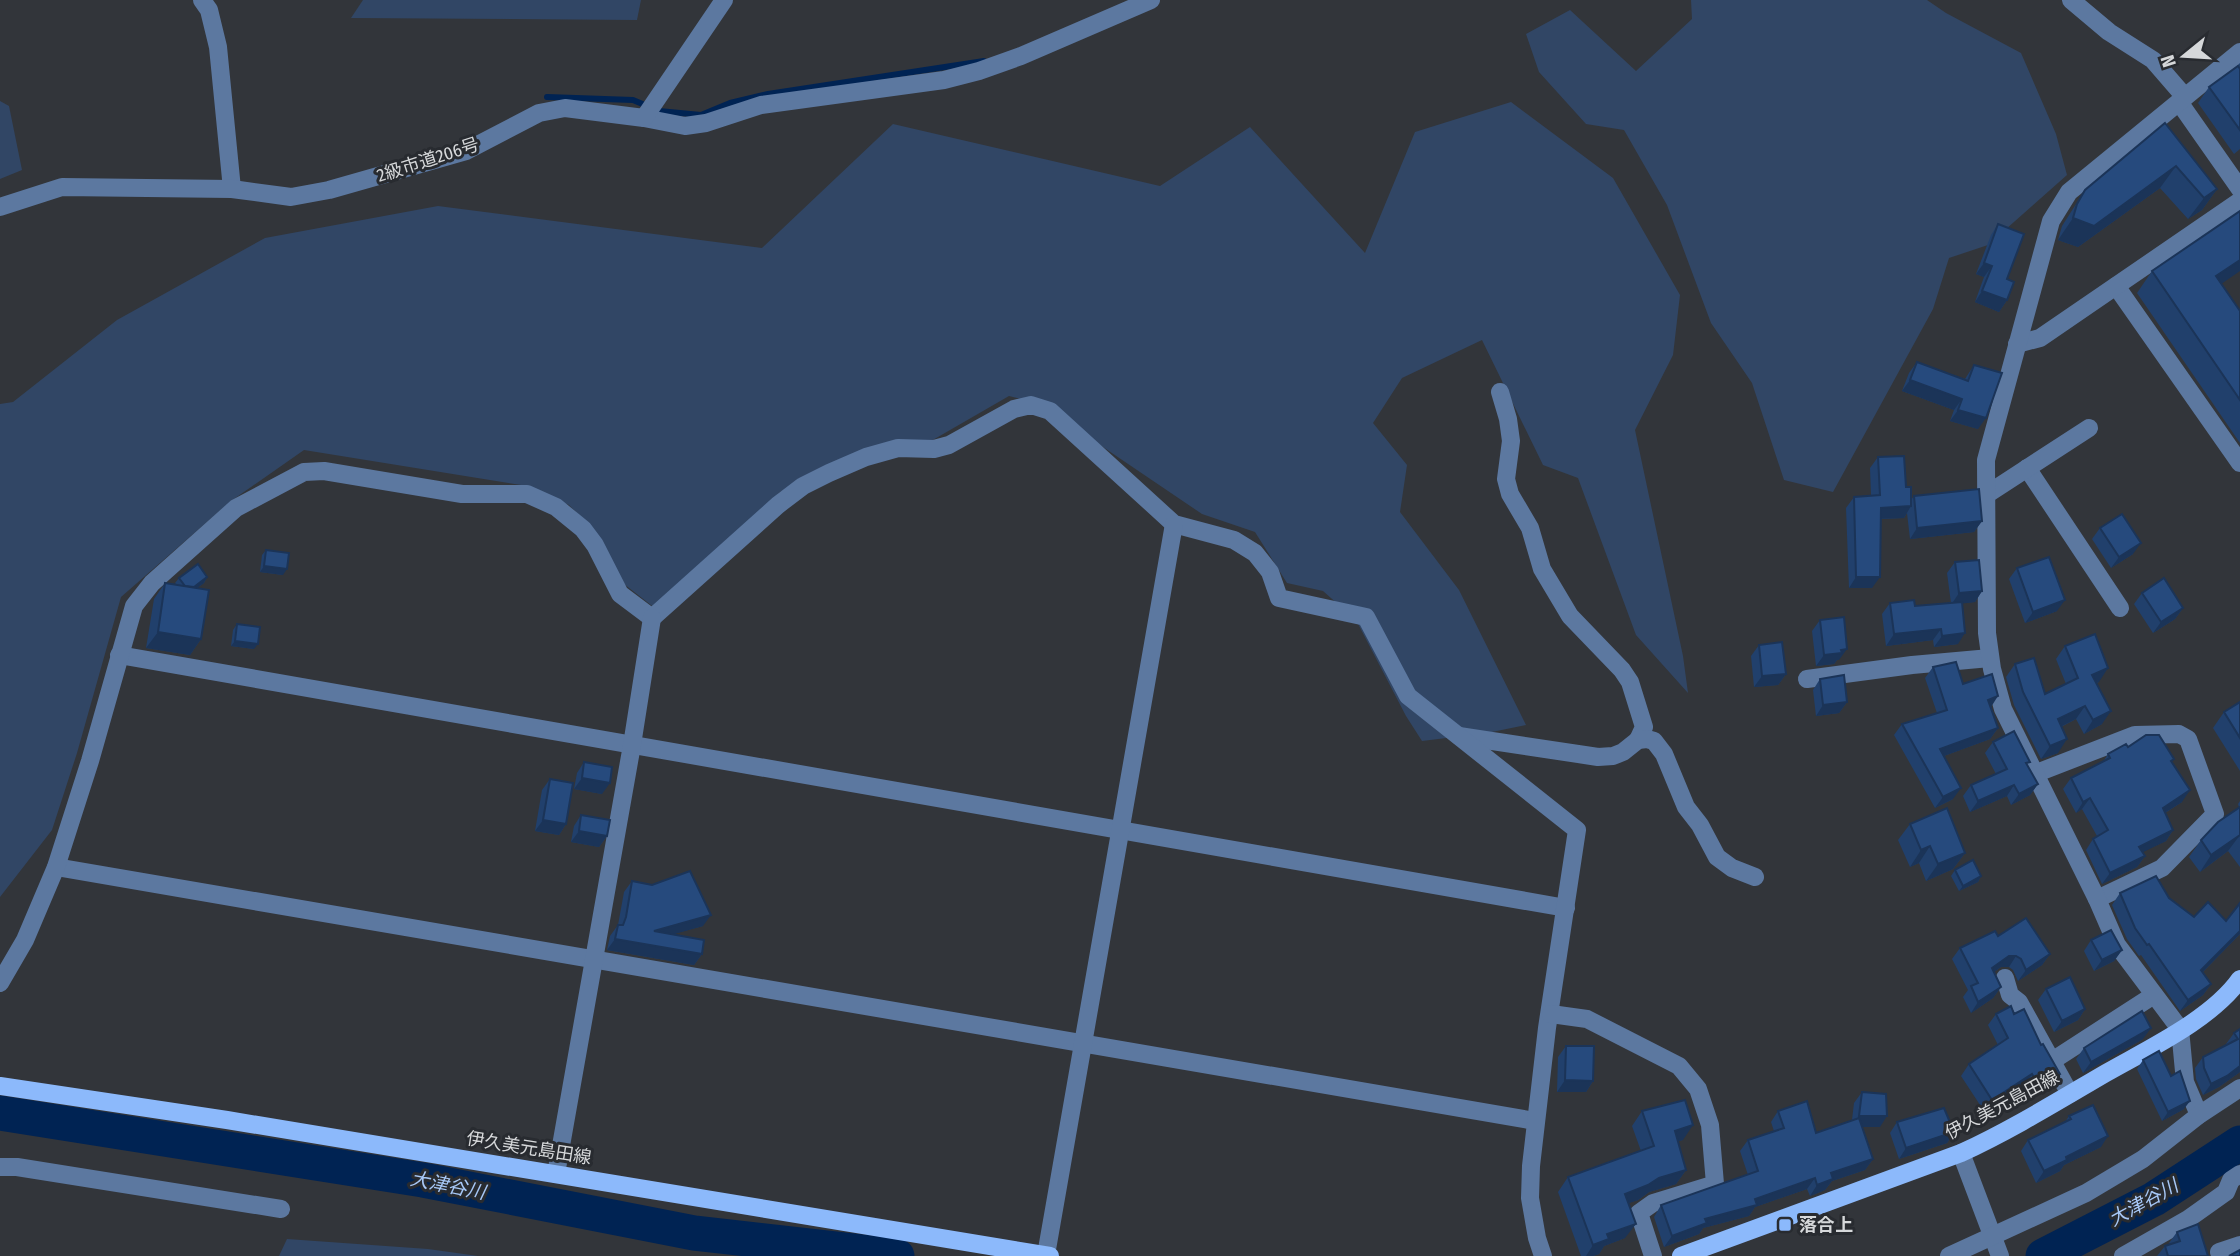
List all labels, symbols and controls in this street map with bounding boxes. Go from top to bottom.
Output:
north arrow [2149,21,2219,91]
text: N [2156,52,2181,70]
street label: 2級市道206号 [374,133,482,187]
street label: 伊久美元島田線 [1941,1066,2063,1144]
street label: 伊久美元島田線 [465,1127,593,1169]
water label: 大津谷川 [408,1167,489,1204]
water label: 大津谷川 [2104,1173,2184,1231]
place label: 落合上 [1799,1214,1853,1236]
marker: 落合上 [1777,1217,1793,1233]

